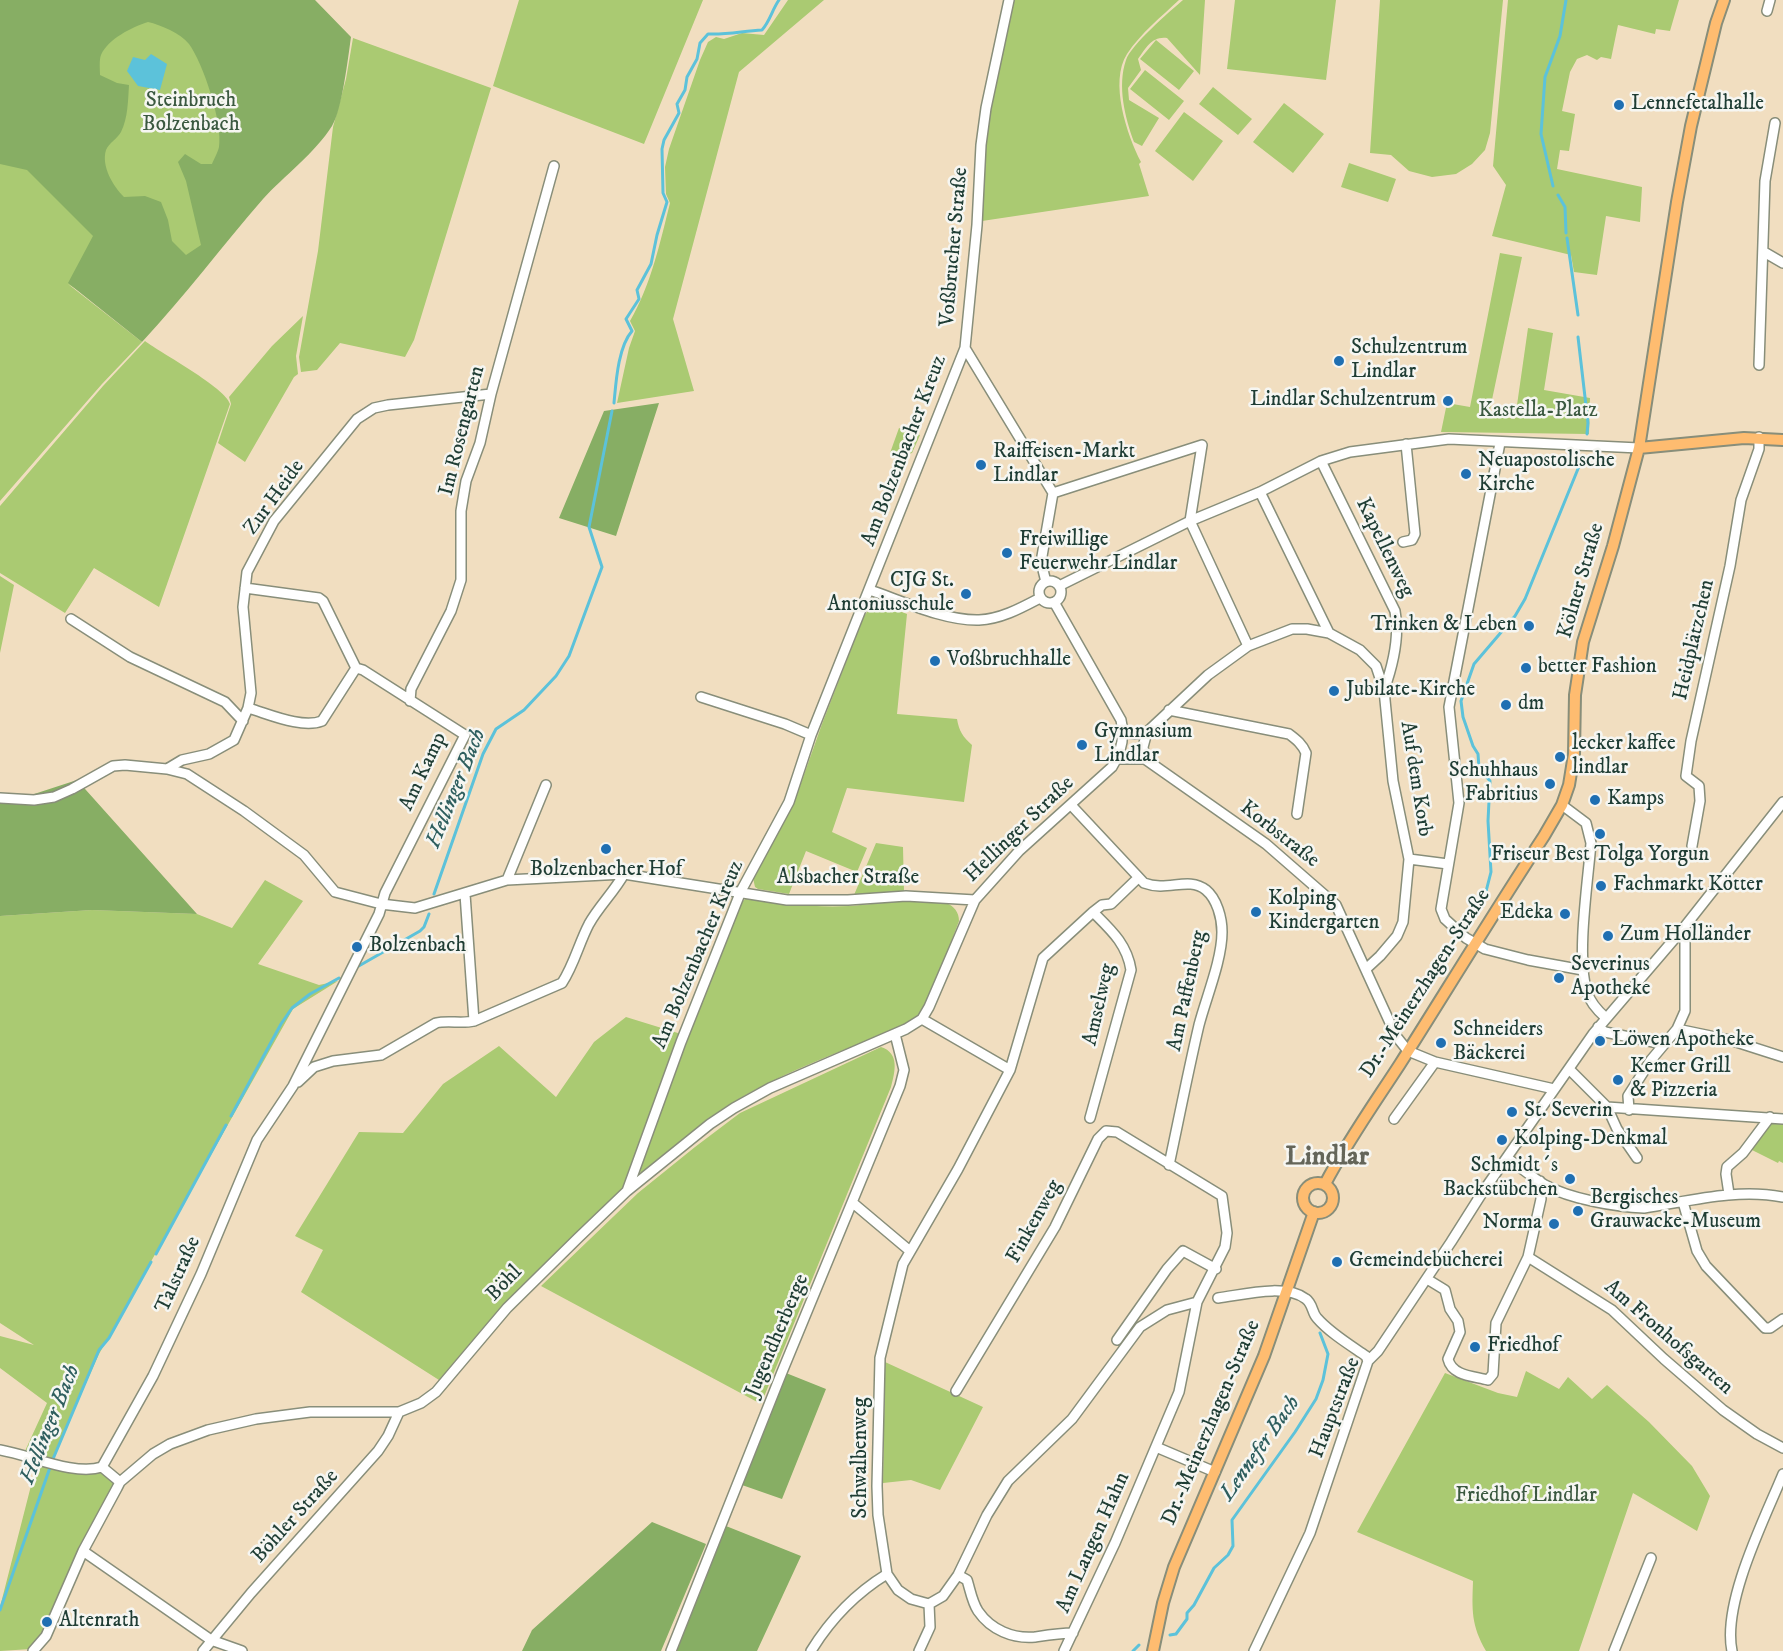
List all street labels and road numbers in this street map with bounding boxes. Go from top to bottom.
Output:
street label: Voßbrucher Straße [935,166,975,328]
street label: Am Bolzenbacher Kreuz [857,352,953,550]
street label: Im Rosengarten [435,363,491,499]
street label: Zur Heide [239,456,311,540]
street label: Kapellenweg [1349,494,1419,602]
street label: Kölner Straße [1554,520,1610,642]
street label: Heidplätzchen [1669,577,1721,703]
street label: Auf dem Korb [1393,720,1437,838]
street label: Am Kamp [395,729,453,815]
street label: Hellinger Straße [960,772,1080,888]
street label: Korbstraße [1234,796,1324,874]
street label: Am Bolzenbacher Kreuz [648,857,750,1053]
street label: Alsbacher Straße [777,866,919,892]
street label: Dr.-Meinerzhagen-Straße [1355,885,1497,1083]
street label: Am Paffenberg [1163,928,1213,1054]
street label: Amselweg [1078,962,1122,1048]
street label: Finkenweg [1002,1176,1068,1268]
street label: Talstraße [151,1233,207,1317]
street label: Böhl [482,1261,528,1307]
street label: Jugendherberge [741,1271,815,1401]
street label: Am Fronhofsgarten [1598,1275,1738,1401]
street label: Dr.-Meinerzhagen-Straße [1157,1317,1267,1529]
street label: Hauptstraße [1305,1354,1367,1462]
street label: Schwalbenweg [849,1397,875,1519]
street label: Böhler Straße [247,1465,345,1569]
street label: Am Langen Hahn [1052,1469,1136,1617]

